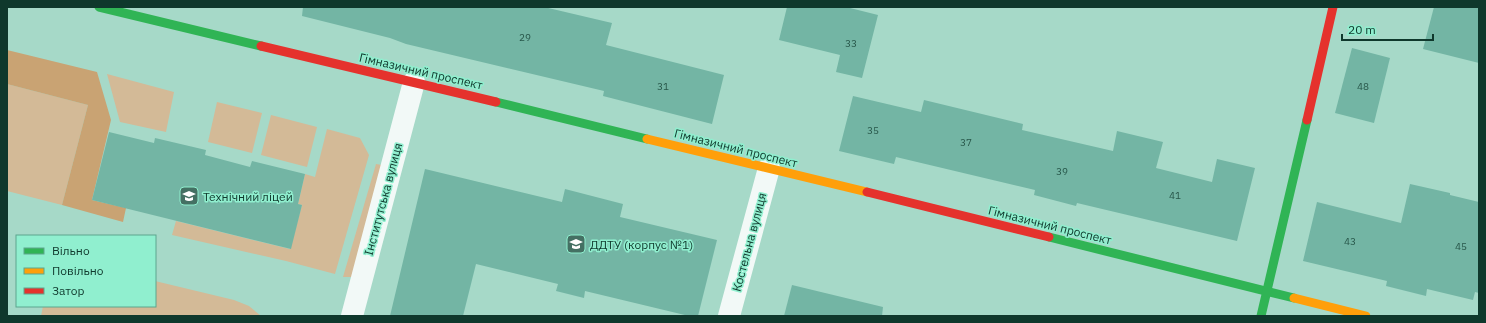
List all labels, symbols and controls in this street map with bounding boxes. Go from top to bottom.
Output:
scale bar [1342,16,1433,42]
text: 20 m [1348,22,1376,37]
house number: 29 [519,31,531,44]
house number: 33 [845,37,857,50]
street label: Гімназичний проспект [358,49,485,93]
house number: 31 [657,80,669,93]
house number: 48 [1357,80,1369,93]
house number: 35 [867,124,879,137]
street label: Гімназичний проспект [673,125,799,171]
house number: 37 [960,136,972,149]
street label: Інститутська вулиця [361,141,405,257]
house number: 39 [1056,165,1068,178]
school or university icon: Технічний ліцей [178,185,200,207]
place label: Технічний ліцей [203,189,293,204]
house number: 41 [1169,189,1181,202]
street label: Костельна вулиця [729,191,769,293]
street label: Гімназичний проспект [987,202,1113,248]
school or university icon: ДДТУ (корпус №1) [565,233,587,255]
legend [16,235,156,307]
house number: 43 [1344,235,1356,248]
place label: ДДТУ (корпус №1) [590,237,693,252]
house number: 45 [1455,240,1467,253]
text: Вільно [52,243,90,258]
text: Повільно [52,263,104,278]
text: Затор [52,283,85,298]

